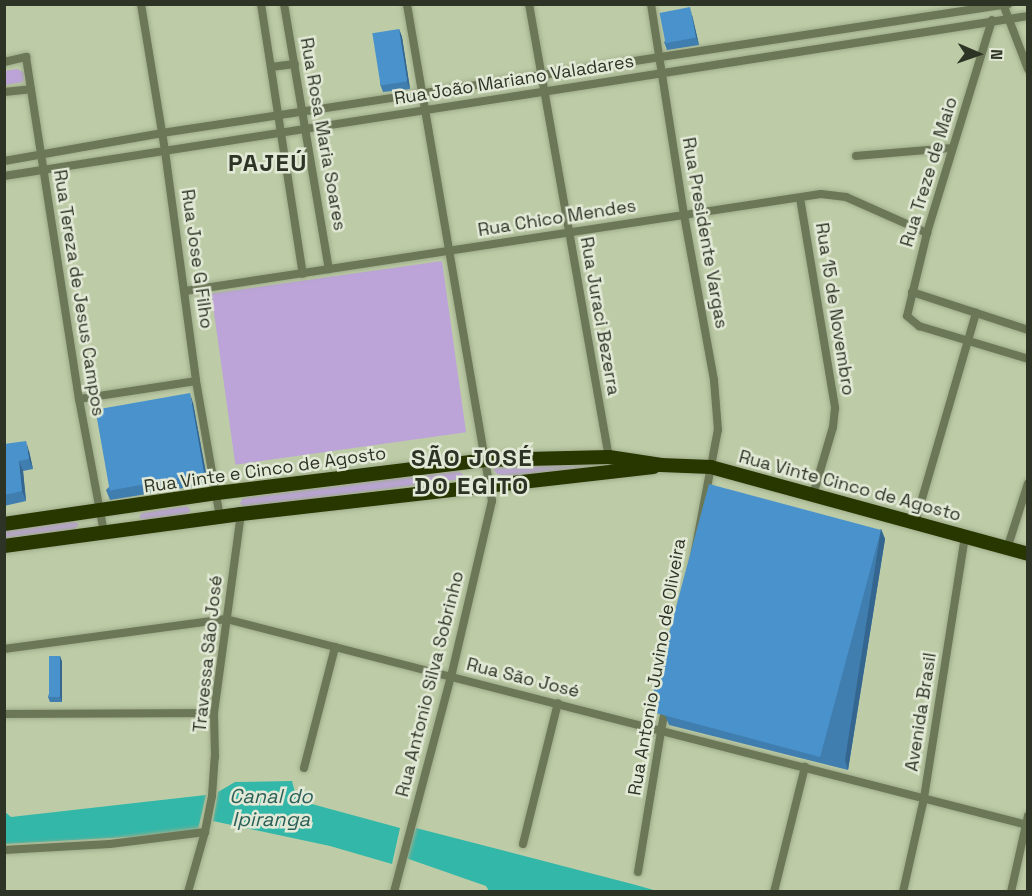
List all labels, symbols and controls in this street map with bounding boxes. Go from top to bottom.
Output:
north arrow [948,24,1008,84]
street label: Rua Rosa Maria Soares [295,36,351,232]
text: N [986,49,1007,60]
street label: Rua João Mariano Valadares [392,50,636,110]
street label: Rua Treze de Maio [896,94,962,250]
street label: Rua Presidente Vargas [678,136,732,330]
district label: PAJEÚ [228,149,308,177]
street label: Rua Tereza de Jesus Campos [49,168,109,418]
street label: Rua Jose G Filho [177,188,217,330]
street label: Rua Chico Mendes [476,195,638,241]
street label: Rua 15 de Novembro [811,221,859,397]
street label: Rua Juraci Bezerra [575,235,625,397]
street label: Rua Vinte e Cinco de Agosto [142,442,388,498]
district label: SÃO JOSÉ DO EGITO [411,444,533,500]
street label: Rua Vinte Cinco de Agosto [736,446,964,526]
street label: Rua Antonio Juvino de Oliveira [624,537,690,797]
street label: Rua Antonio Silva Sobrinho [391,569,469,799]
street label: Travessa São José [189,574,227,734]
street label: Avenida Brasil [901,651,941,773]
street label: Rua São José [464,654,582,702]
water label: Canal do Ipiranga [229,784,313,831]

